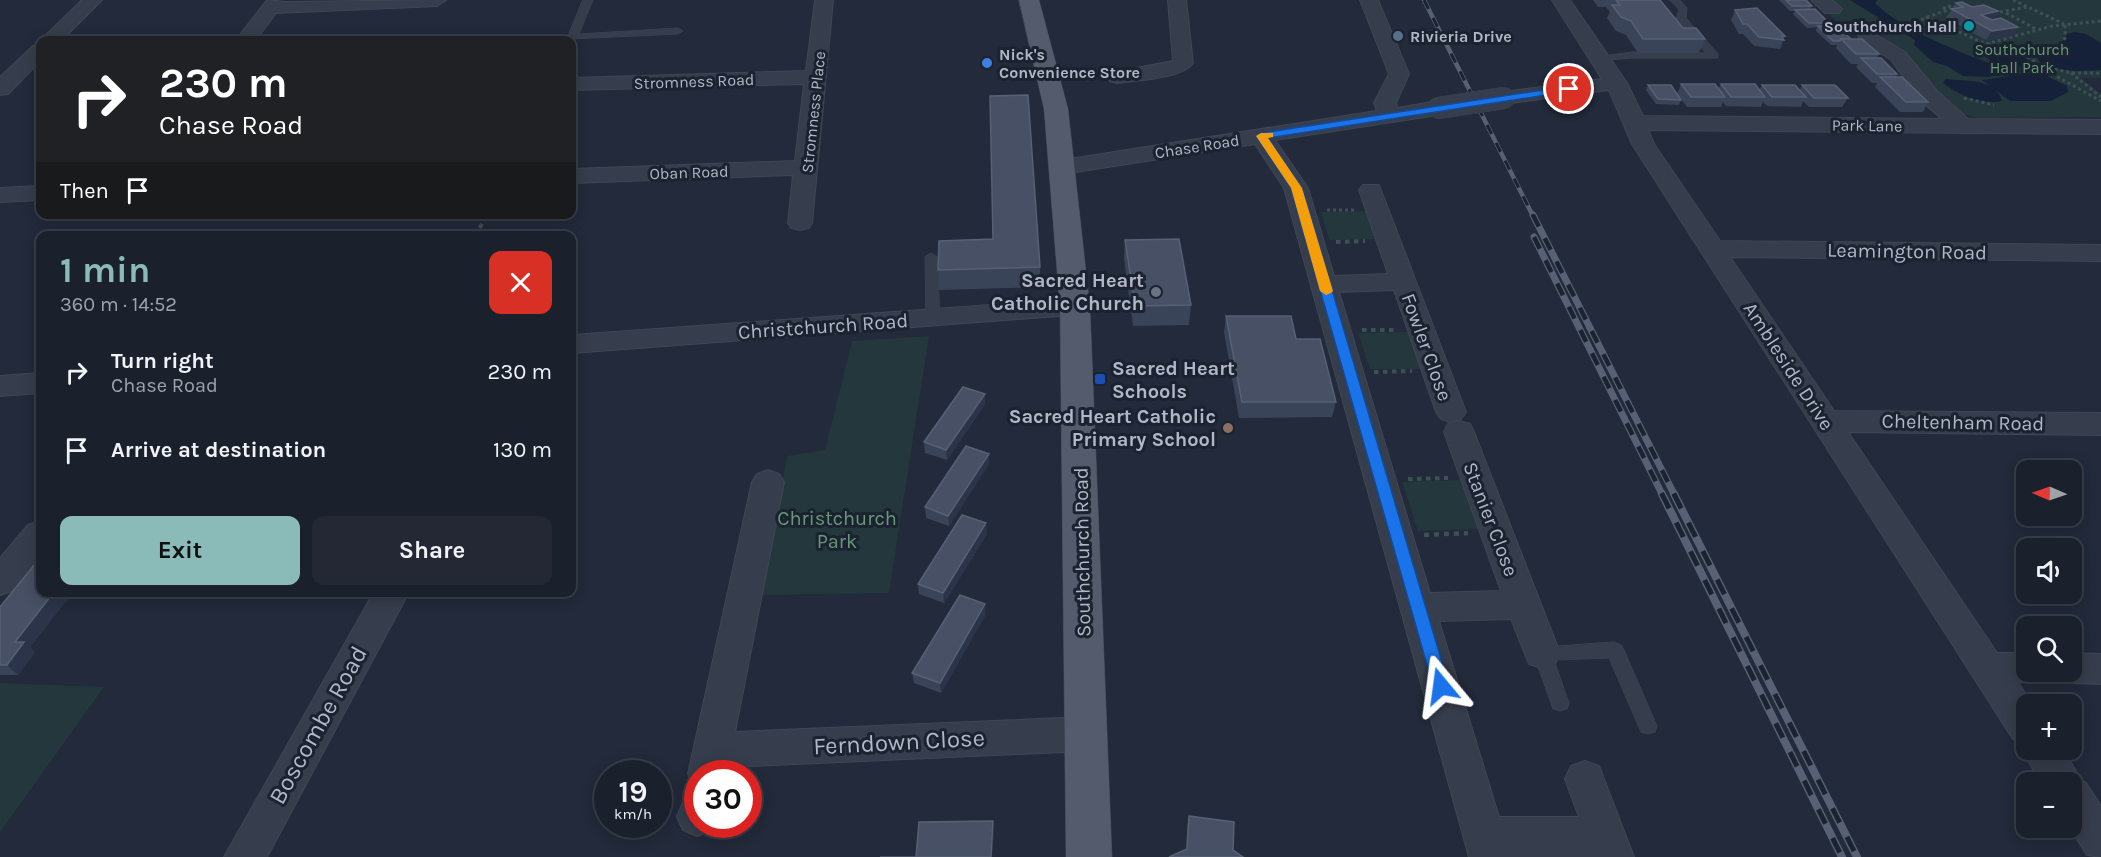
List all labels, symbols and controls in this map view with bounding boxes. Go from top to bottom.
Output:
place label: Southchurch Hall [1824,17,1957,36]
marker: Southchurch Hall [1962,19,1976,33]
place label: Rivieria Drive [1410,27,1512,46]
marker: Rivieria Drive [1391,29,1405,43]
park label: Southchurch Hall Park [1974,40,2070,77]
place label: Nick's Convenience Store [999,45,1140,82]
street label: Stromness Place [798,50,829,174]
marker: Nick's Convenience Store [980,56,994,70]
text: 230 m [159,58,288,108]
icon: right [60,60,138,138]
pin [1543,63,1594,114]
street label: Stromness Road [633,70,755,93]
icon: arrive [1552,72,1585,105]
text: Chase Road [159,109,303,141]
street label: Park Lane [1832,115,1902,136]
street label: Chase Road [1153,130,1241,163]
street label: Oban Road [649,162,729,183]
icon: arrive [121,174,154,207]
text: Then [60,178,109,204]
street label: Leamington Road [1827,239,1987,264]
text: 1 min [60,249,150,291]
button: close [489,251,552,314]
place label: Sacred Heart Catholic Church [991,269,1144,315]
marker: Sacred Heart Catholic Church [1149,285,1163,299]
street label: Fowler Close [1396,290,1457,404]
text: 360 m · 14:52 [60,293,177,316]
street label: Ambleside Drive [1739,298,1839,435]
street label: Christchurch Road [737,309,909,344]
text: Turn right [111,348,214,374]
icon: right [60,356,93,389]
place label: Sacred Heart Schools [1112,357,1235,403]
text: 230 m [487,359,552,385]
marker: Sacred Heart Schools [1093,372,1107,386]
text: Chase Road [111,374,218,397]
place label: Sacred Heart Catholic Primary School [1009,405,1216,451]
street label: Cheltenham Road [1881,410,2044,435]
marker: Sacred Heart Catholic Primary School [1221,421,1235,435]
icon: arrive [60,434,93,467]
text: Arrive at destination [111,437,326,463]
text: 130 m [493,437,552,463]
street label: Stanier Close [1458,459,1523,580]
north arrow [2016,460,2082,526]
map controls [2016,460,2082,838]
street label: Southchurch Road [1070,467,1095,637]
park label: Christchurch Park [777,507,897,553]
button: Exit [60,516,300,585]
button: Share [312,516,552,585]
button: sound [2016,538,2082,604]
button: search [2016,616,2082,682]
street label: Boscombe Road [263,641,373,809]
position arrow [1409,654,1473,718]
button: + [2016,694,2082,760]
street label: Ferndown Close [812,724,986,760]
speed limit sign: 30 [684,760,762,838]
button: − [2016,772,2082,838]
text: 19 [618,774,647,810]
text: km/h [614,805,652,823]

